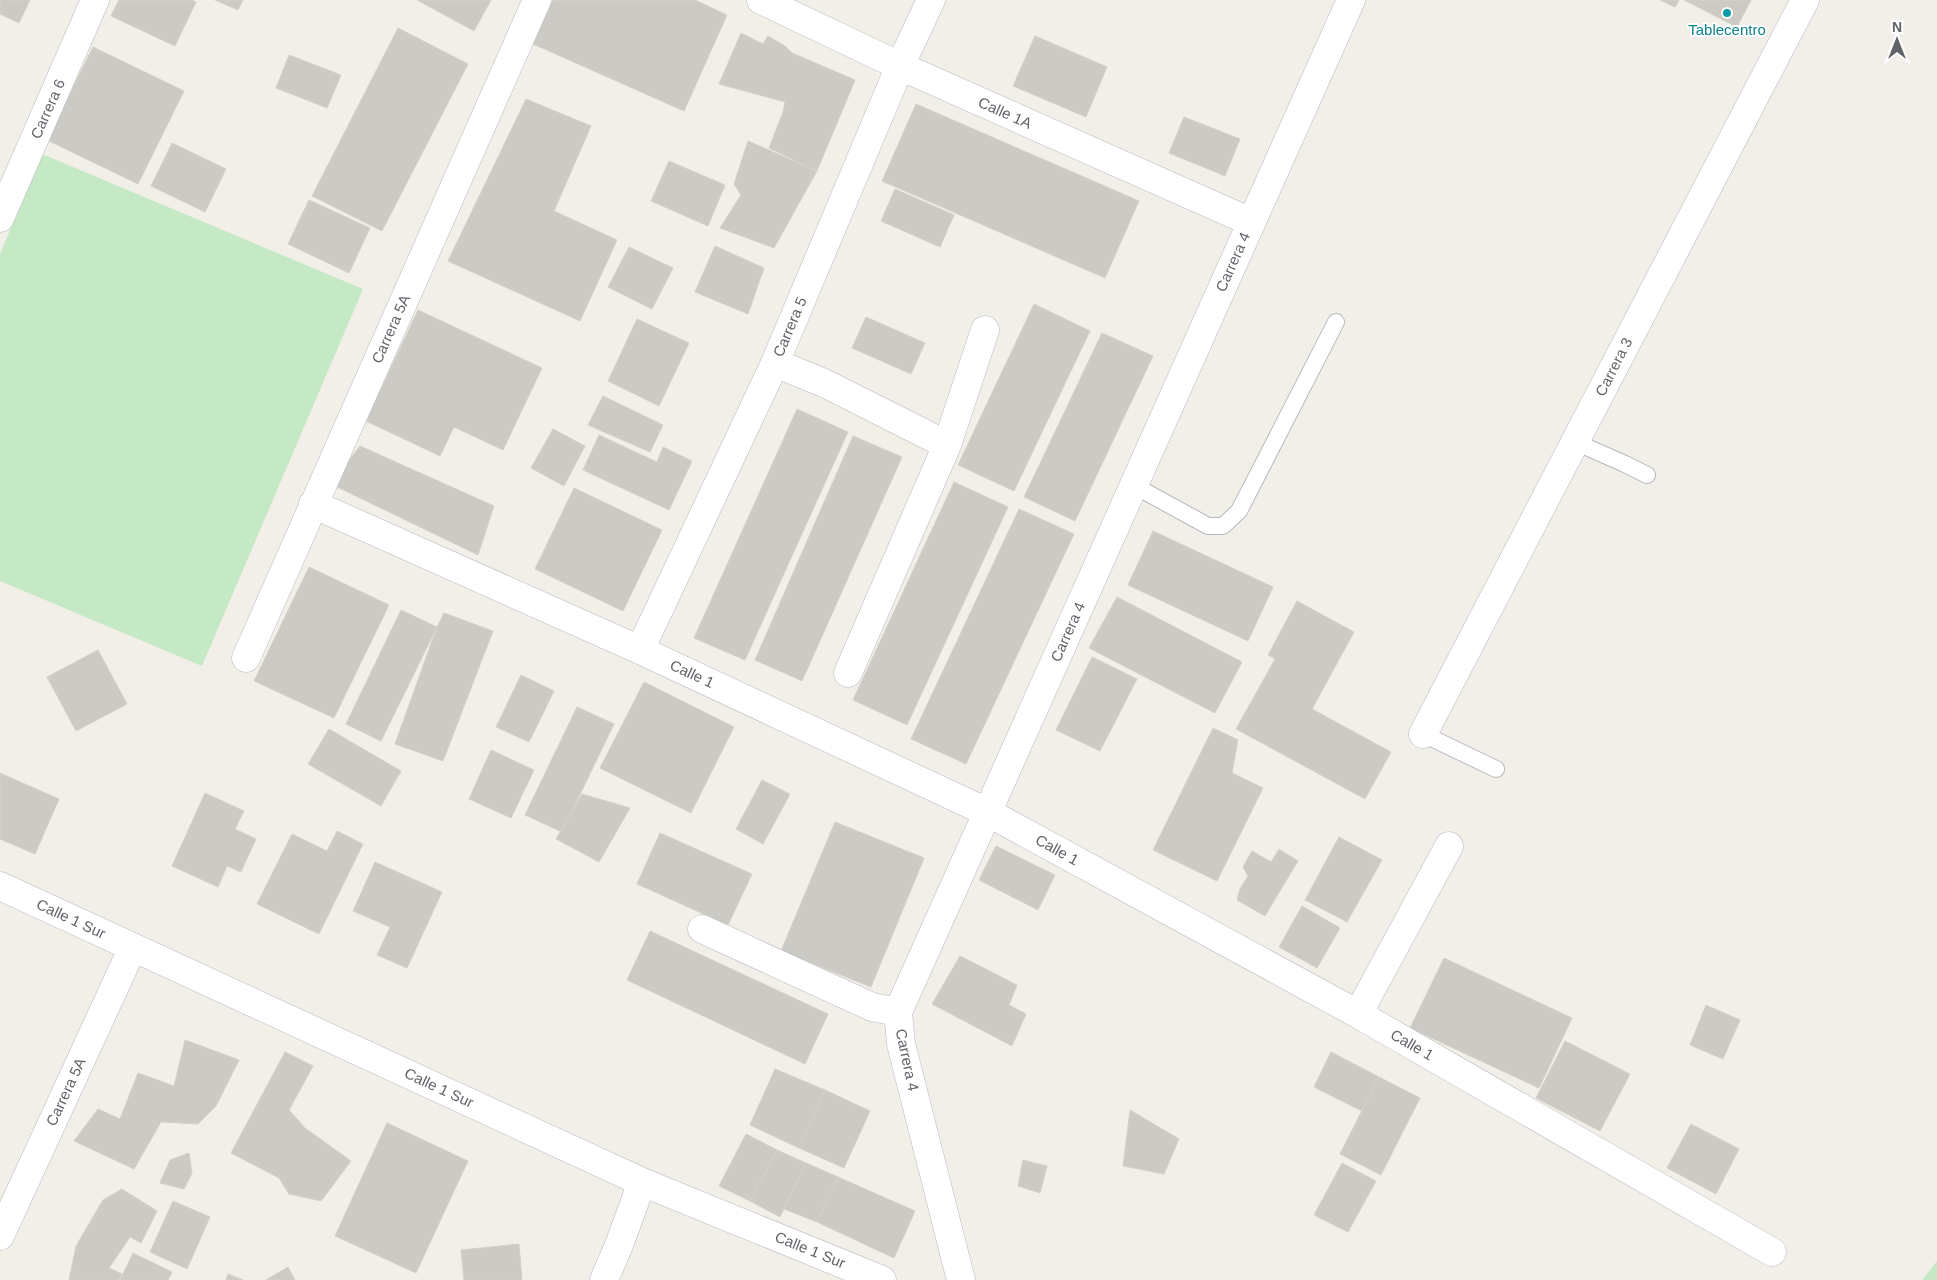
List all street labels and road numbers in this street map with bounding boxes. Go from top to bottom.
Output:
street label: Carrera 6 [27,76,68,141]
street label: Calle 1A [976,93,1035,132]
street label: Carrera 4 [1212,229,1253,294]
street label: Carrera 5A [368,292,413,366]
street label: Carrera 5 [769,294,810,359]
street label: Carrera 3 [1592,335,1636,399]
street label: Carrera 4 [1047,599,1088,664]
street label: Calle 1 [667,656,717,691]
street label: Calle 1 [1033,831,1082,868]
street label: Calle 1 Sur [34,895,108,942]
street label: Calle 1 [1388,1026,1437,1064]
street label: Carrera 4 [893,1027,922,1093]
street label: Carrera 5A [42,1055,89,1129]
street label: Calle 1 Sur [402,1064,476,1111]
street label: Calle 1 Sur [773,1228,848,1271]

